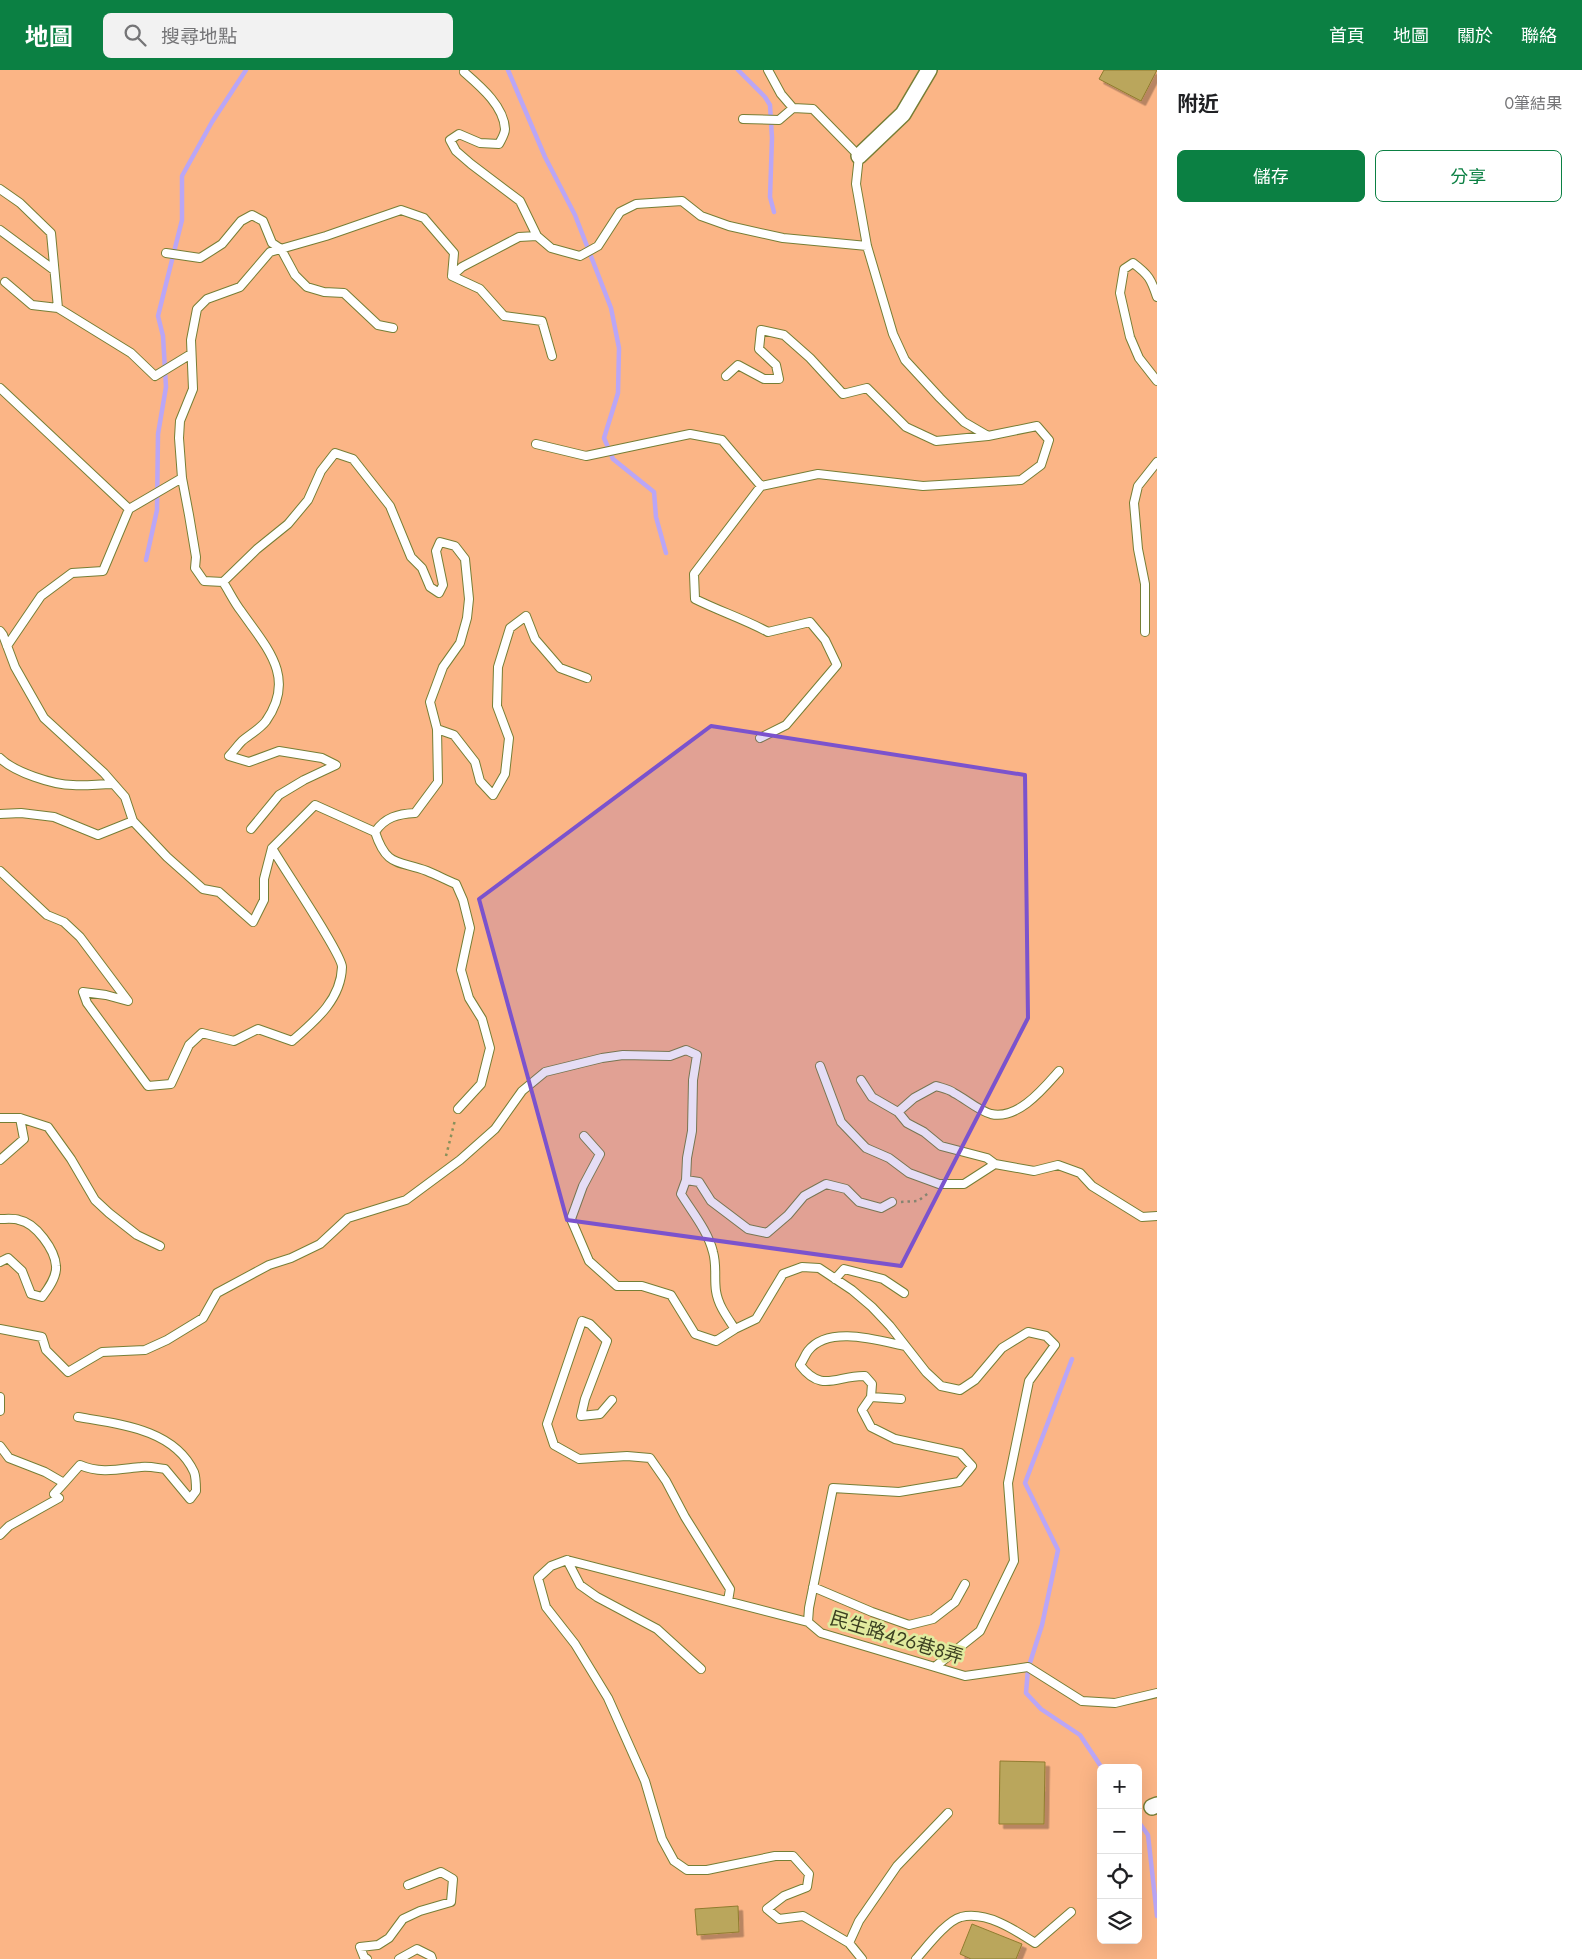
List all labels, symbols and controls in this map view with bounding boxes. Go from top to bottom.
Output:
search box [103,13,453,58]
text: 地圖 [25,19,73,54]
icon: search [121,21,149,49]
text: 搜尋地點 [161,23,237,50]
text: 首頁 [1329,23,1365,49]
text: 地圖 [1393,23,1429,49]
text: 關於 [1457,23,1493,49]
text: 聯絡 [1521,23,1557,49]
text: 附近 [1177,89,1219,119]
text: 0筆結果 [1504,92,1562,115]
button: 儲存 [1177,150,1365,202]
button: 分享 [1375,150,1562,202]
street label: 民生路426巷8弄 [827,1604,967,1671]
map controls [1097,1764,1142,1944]
button: + [1097,1764,1142,1809]
button: − [1097,1809,1142,1854]
button: locate [1097,1854,1142,1899]
button: layers [1097,1899,1142,1944]

